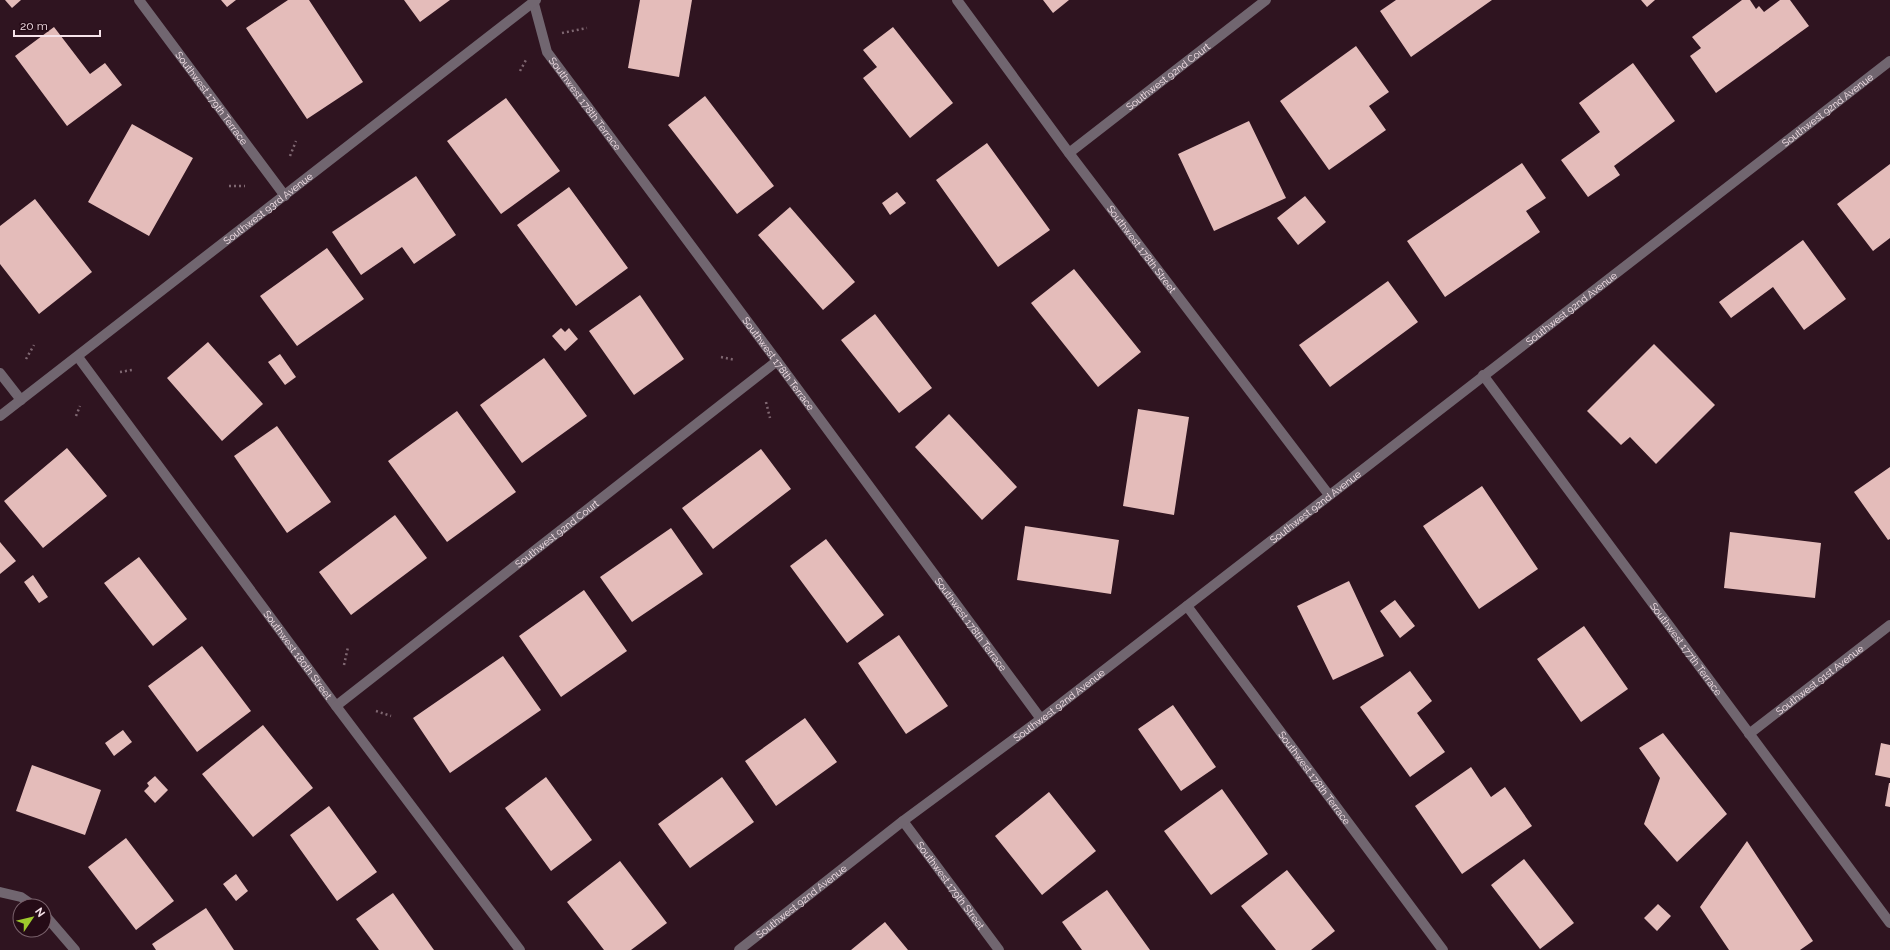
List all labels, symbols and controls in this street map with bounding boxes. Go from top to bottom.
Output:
scale bar [14,12,100,38]
text: 20 m [20,19,48,33]
street label: Southwest 92nd Court [1124,40,1213,113]
street label: Southwest 179th Terrace [173,49,250,147]
street label: Southwest 178th Terrace [547,55,623,153]
street label: Southwest 92nd Avenue [1780,71,1875,149]
street label: Southwest 93rd Avenue [221,170,315,247]
street label: Southwest 178th Street [1105,203,1179,295]
street label: Southwest 92nd Avenue [1524,270,1619,347]
street label: Southwest 178th Terrace [740,315,816,413]
street label: Southwest 92nd Avenue [1268,468,1363,546]
street label: Southwest 92nd Court [513,497,601,570]
street label: Southwest 178th Terrace [933,576,1009,673]
street label: Southwest 177th Terrace [1648,601,1724,698]
street label: Southwest 180th Street [261,608,334,702]
street label: Southwest 91st Avenue [1774,643,1866,717]
street label: Southwest 92nd Avenue [1011,667,1107,744]
street label: Southwest 178th Terrace [1276,729,1353,827]
street label: Southwest 179th Street [914,839,987,932]
street label: Southwest 92nd Avenue [754,862,849,941]
north arrow [12,898,52,938]
text: N [32,905,48,920]

